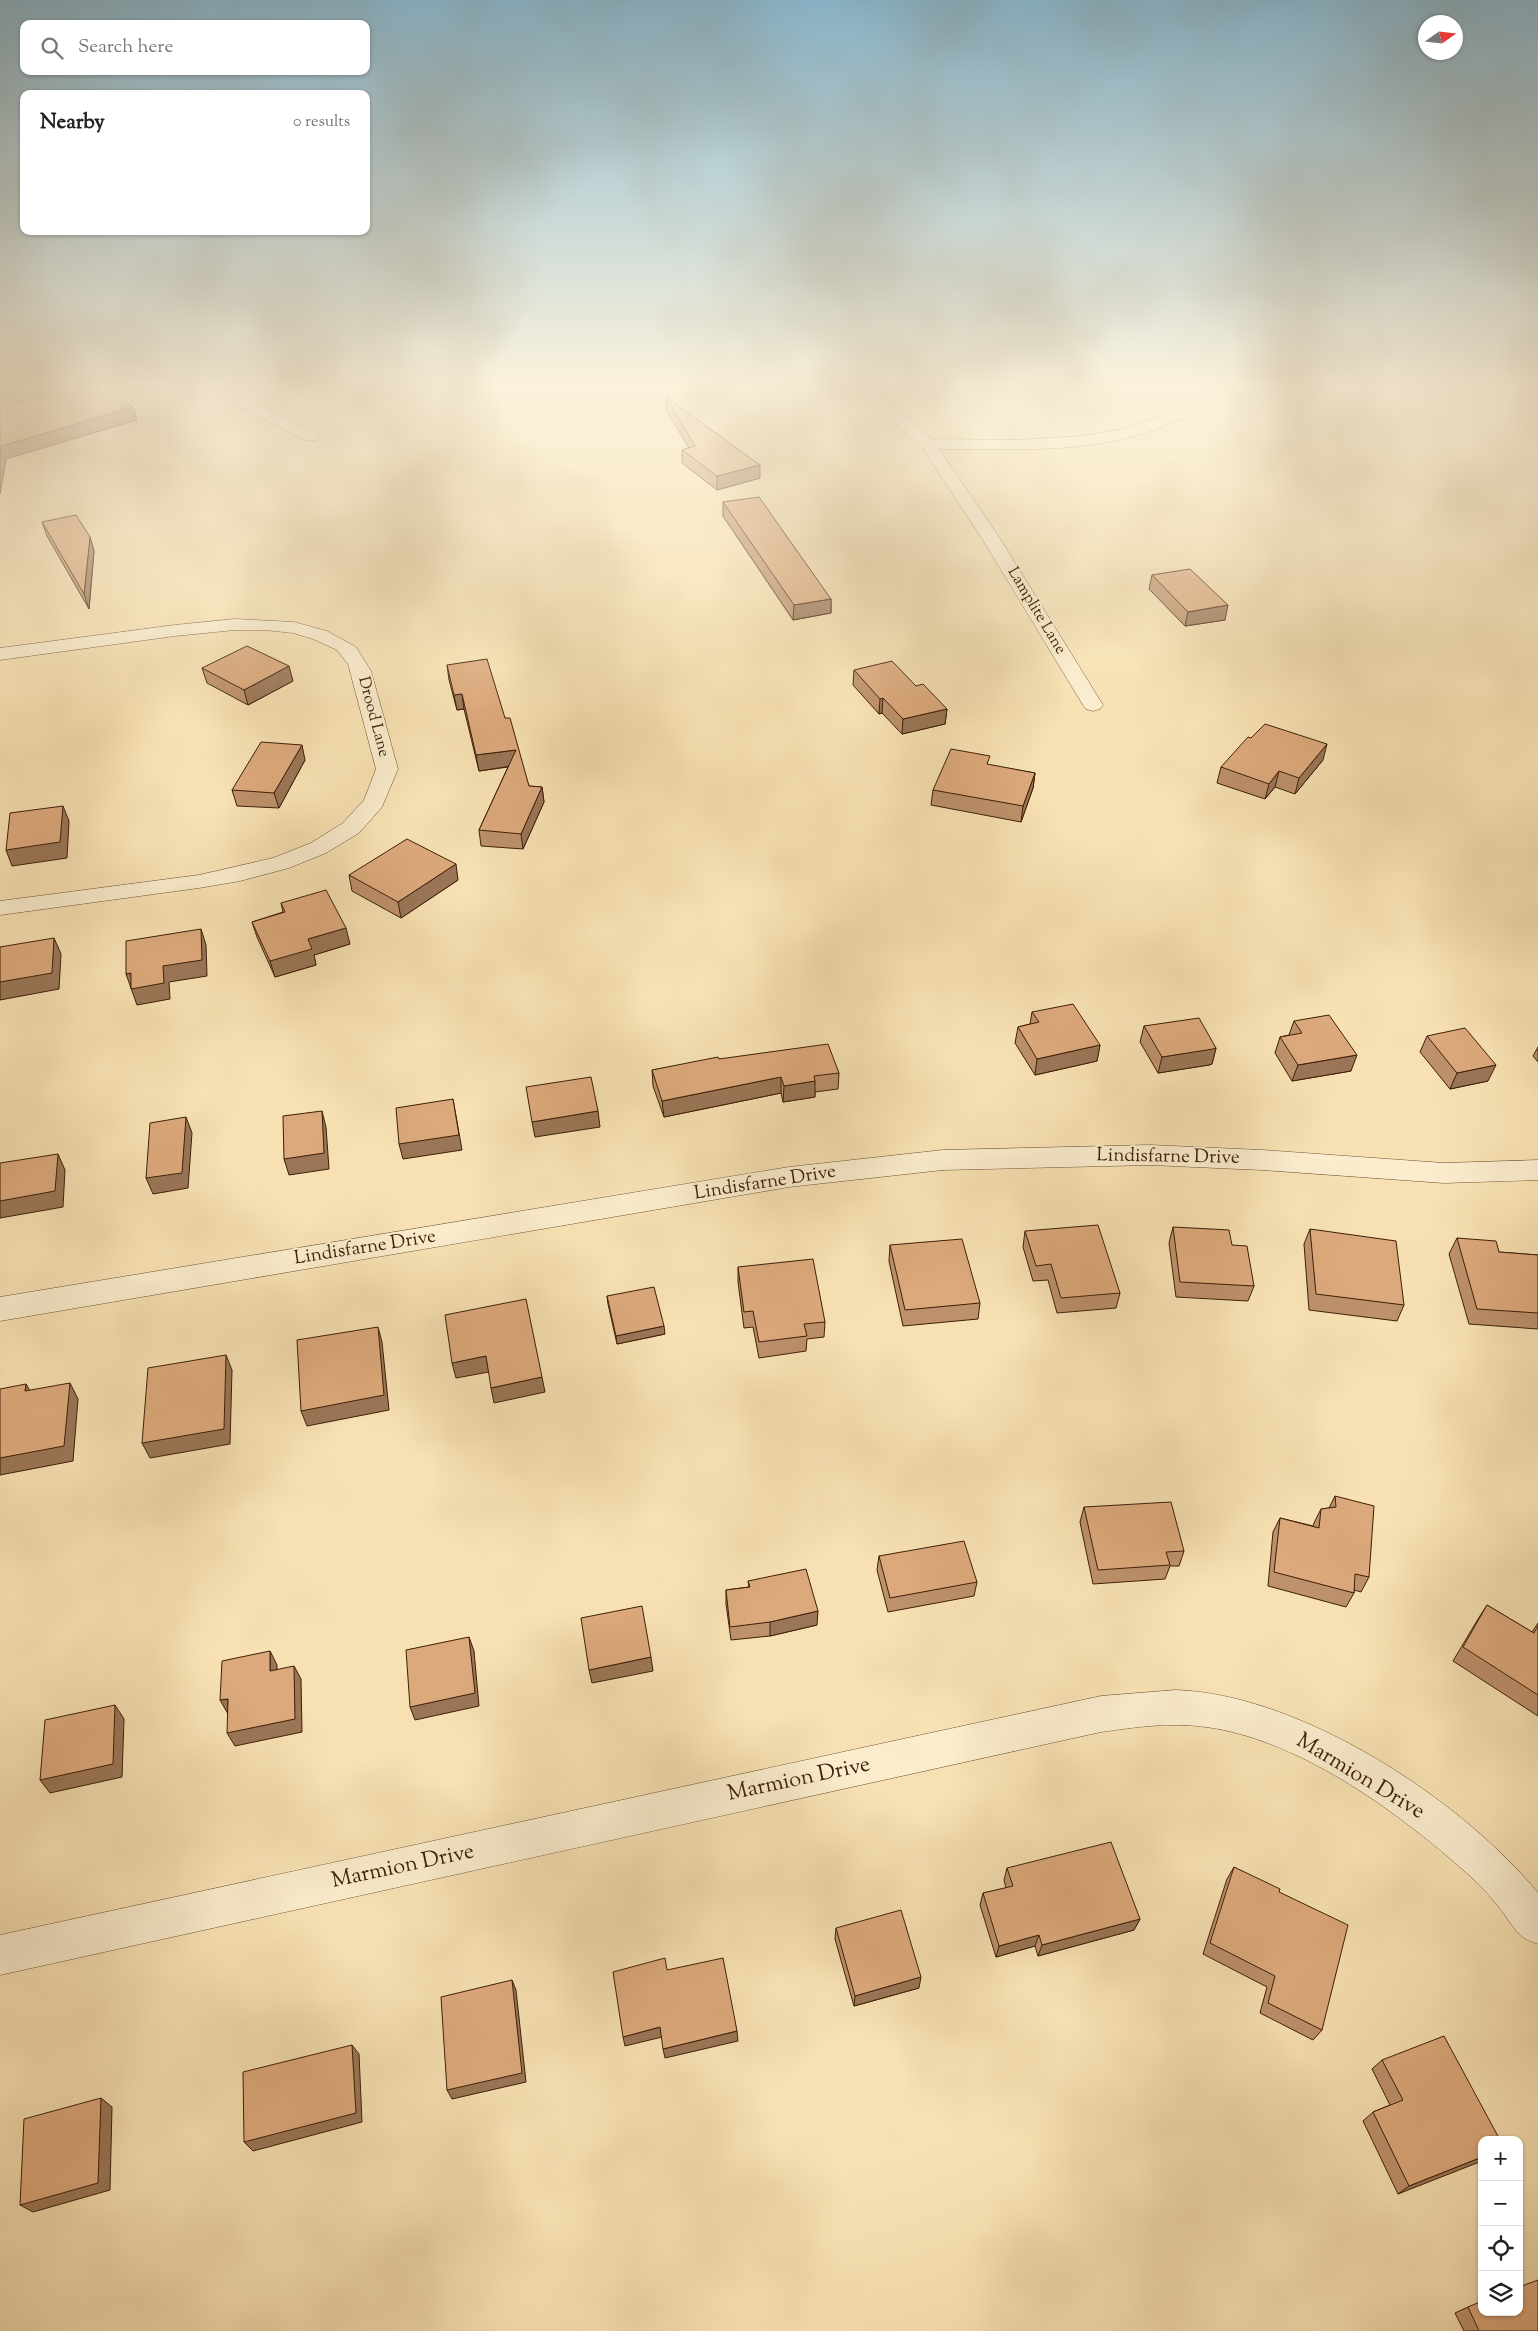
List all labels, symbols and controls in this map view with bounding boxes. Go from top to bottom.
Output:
north arrow [1418,15,1463,60]
search box [20,20,370,75]
icon: search [38,34,66,62]
text: Search here [78,34,173,61]
text: Nearby [40,108,105,138]
text: 0 results [293,111,350,134]
street label: Lamplite Lane [1001,563,1071,659]
street label: Drood Lane [351,674,395,760]
street label: Lindisfarne Drive [1096,1142,1240,1172]
street label: Lindisfarne Drive [692,1158,838,1208]
street label: Lindisfarne Drive [292,1223,438,1273]
street label: Marmion Drive [1289,1726,1431,1828]
street label: Marmion Drive [725,1749,873,1811]
street label: Marmion Drive [329,1836,477,1898]
map controls [1478,2136,1523,2316]
button: + [1478,2136,1523,2181]
button: − [1478,2181,1523,2226]
button: locate [1478,2226,1523,2271]
button: layers [1478,2271,1523,2316]

